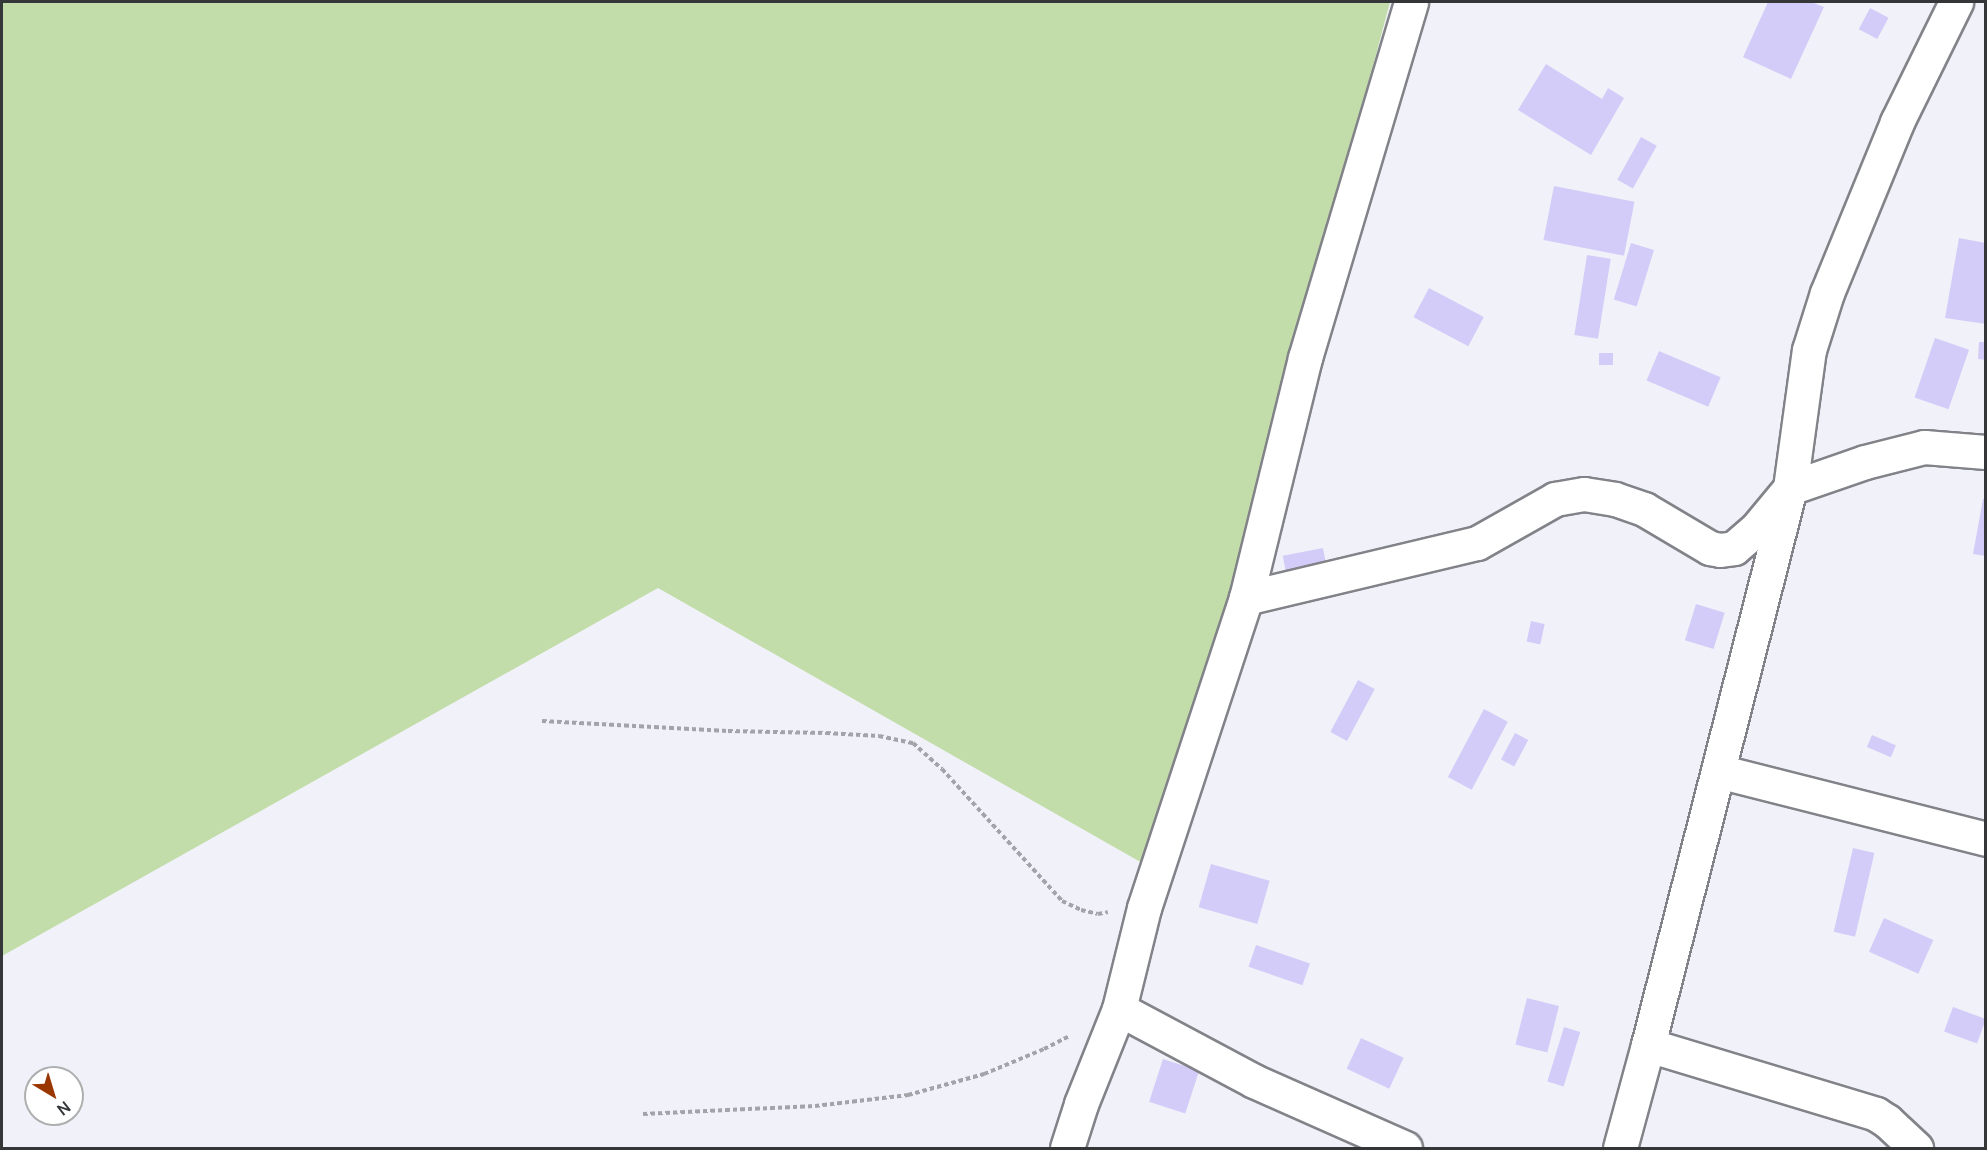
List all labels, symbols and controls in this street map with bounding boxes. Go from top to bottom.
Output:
north arrow [24,1066,84,1126]
text: N [53,1096,75,1121]

